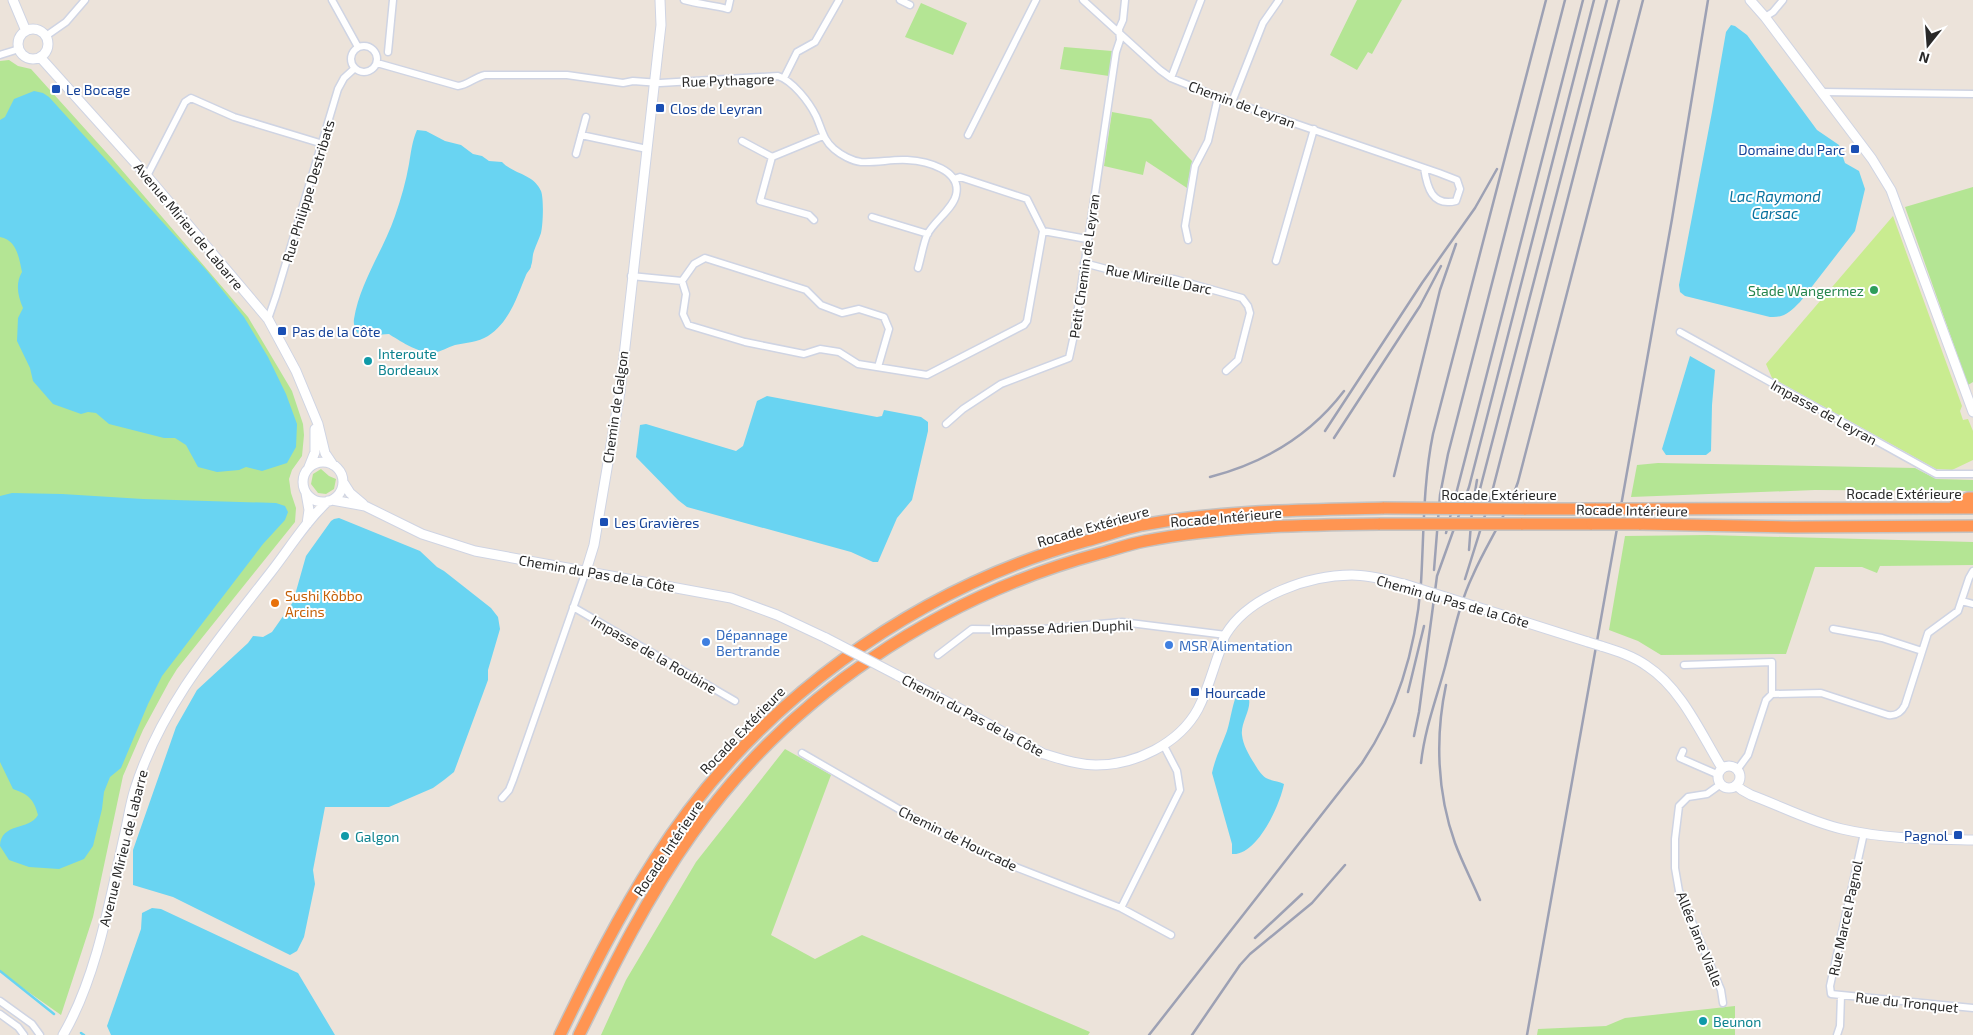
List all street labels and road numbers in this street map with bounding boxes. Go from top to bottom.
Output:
street label: Rue Pythagore [681,70,775,90]
street label: Chemin de Leyran [1186,77,1298,131]
street label: Rue Philippe Destribats [278,118,338,264]
street label: Avenue Mirieu de Labarre [131,159,247,293]
street label: Petit Chemin de Leyran [1065,193,1103,339]
street label: Rue Mireille Darc [1105,260,1214,298]
street label: Chemin de Galgon [599,349,631,465]
street label: Impasse de Leyran [1768,376,1880,448]
street label: Rocade Extérieure [1846,485,1962,502]
street label: Rocade Extérieure [1441,486,1557,503]
street label: Rocade Intérieure [1576,501,1688,519]
street label: Rocade Extérieure [1035,502,1151,550]
street label: Rocade Intérieure [1170,504,1282,530]
street label: Chemin du Pas de la Côte [518,551,676,595]
street label: Chemin du Pas de la Côte [1375,571,1531,631]
street label: Impasse de la Roubine [588,611,720,697]
street label: Impasse Adrien Duphil [991,616,1134,638]
street label: Chemin du Pas de la Côte [899,670,1047,760]
street label: Rocade Extérieure [696,683,788,777]
street label: Avenue Mirieu de Labarre [95,768,151,928]
street label: Rocade Intérieure [630,797,706,899]
street label: Chemin de Hourcade [896,802,1020,874]
street label: Rue Marcel Pagnol [1824,858,1866,977]
street label: Allée Jane Vialle [1673,889,1727,989]
street label: Rue du Tronquet [1855,988,1959,1016]

